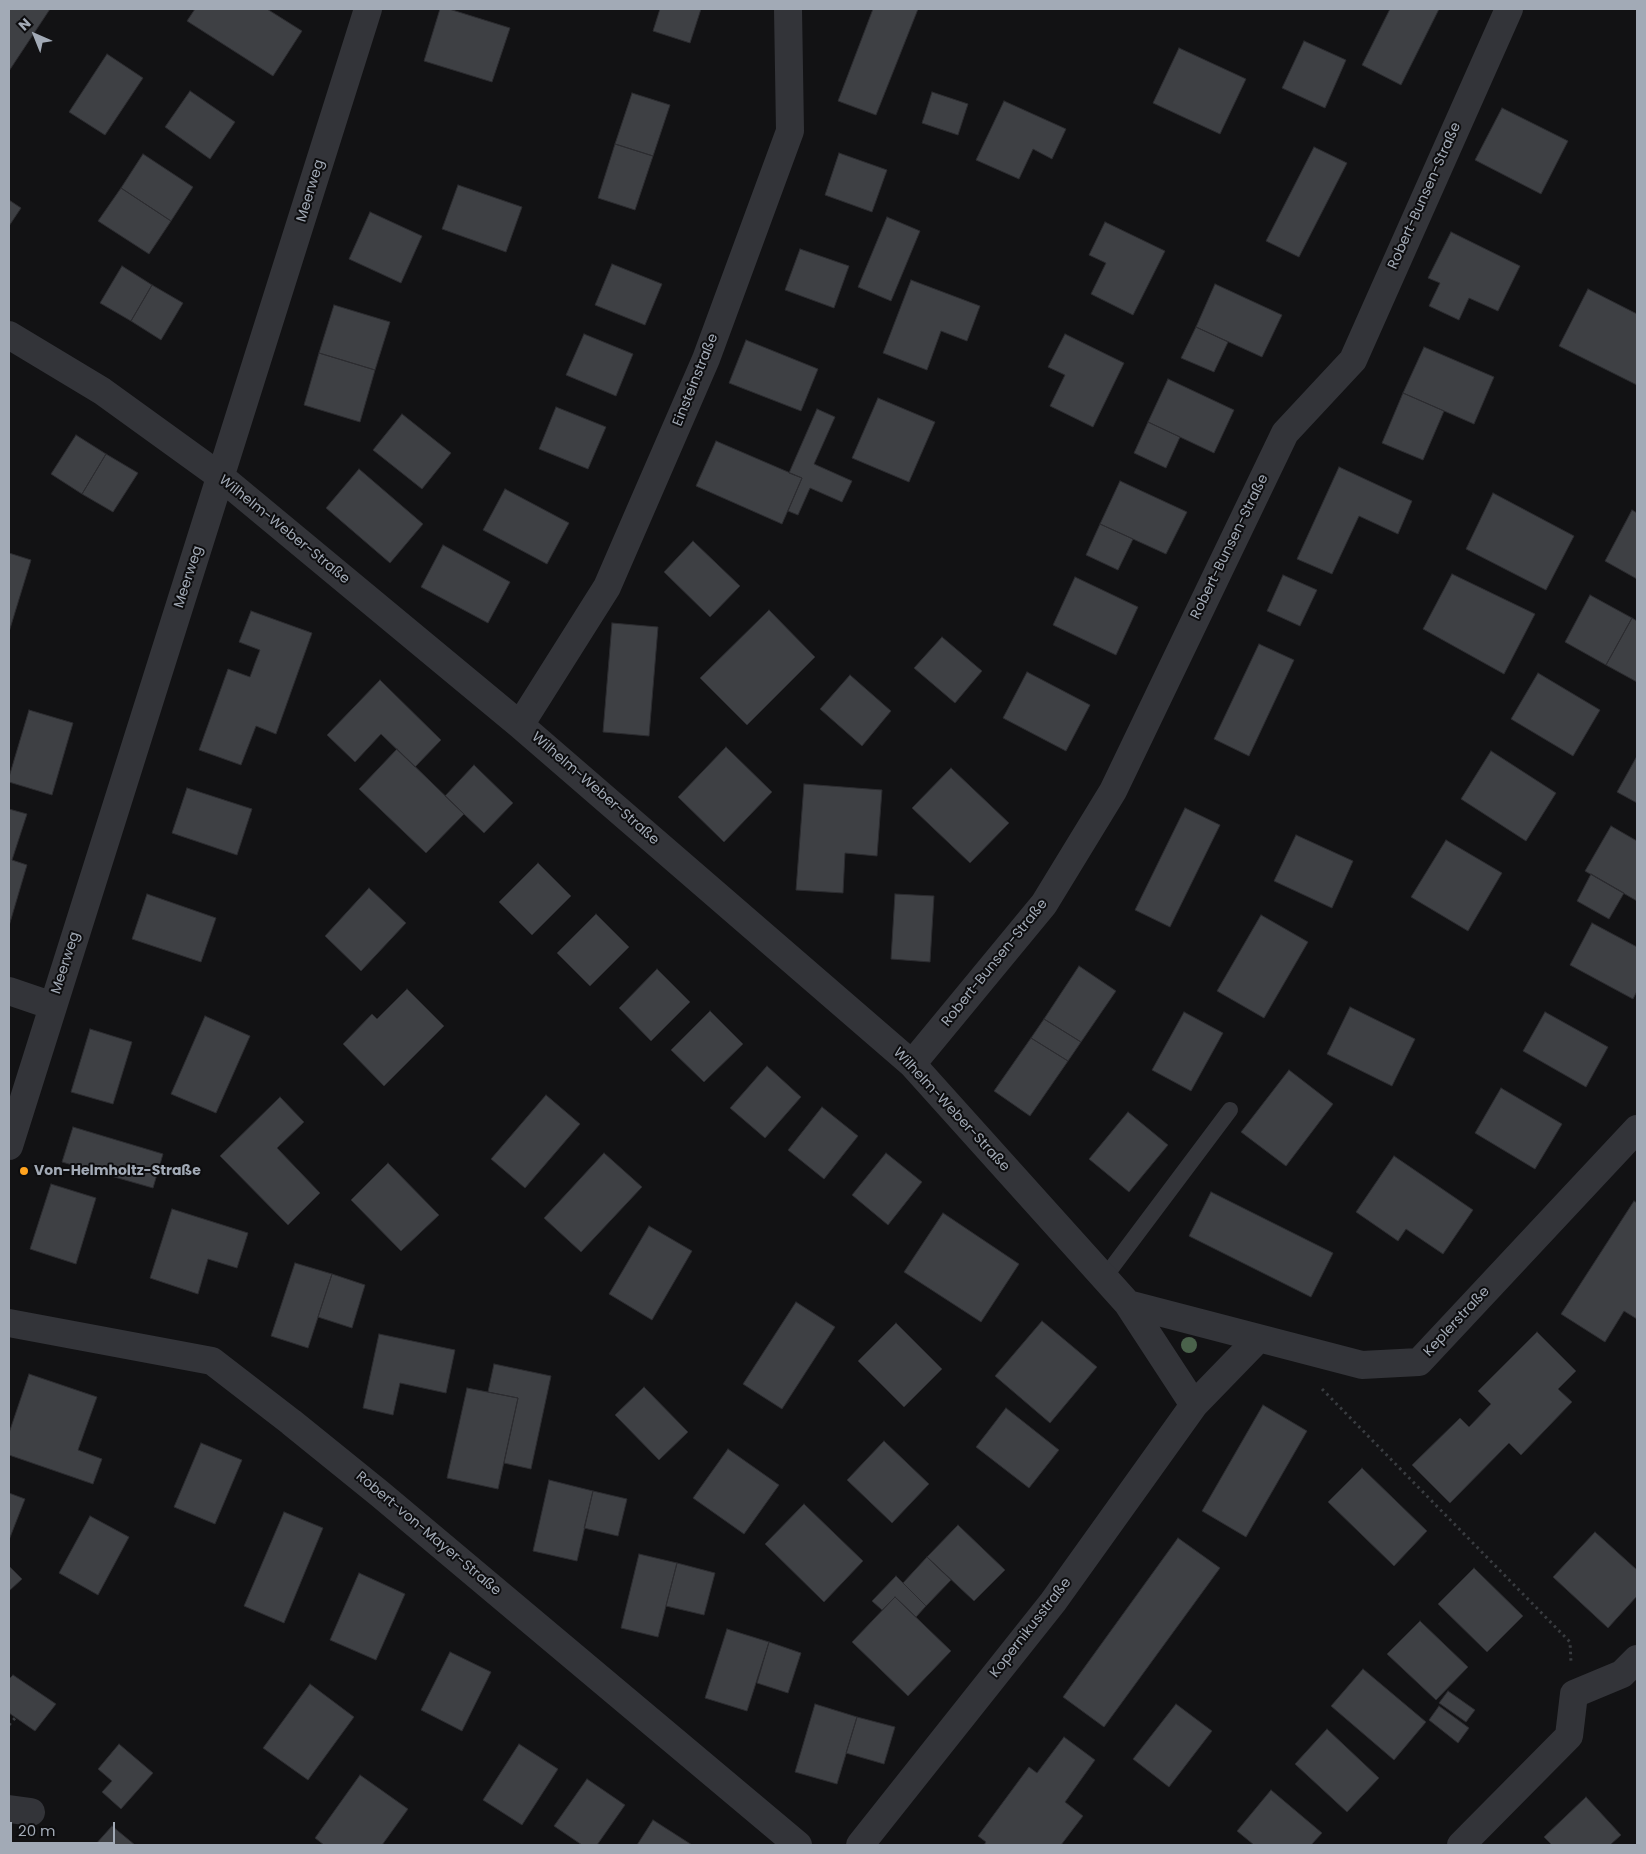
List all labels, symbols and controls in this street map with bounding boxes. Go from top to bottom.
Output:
north arrow [10,10,60,60]
text: N [14,13,35,35]
street label: Robert-Bunsen-Straße [1385,120,1465,272]
street label: Meerweg [294,158,328,224]
street label: Einsteinstraße [670,331,722,429]
street label: Wilhelm-Weber-Straße [215,472,353,588]
street label: Robert-Bunsen-Straße [1188,472,1272,622]
street label: Meerweg [171,544,207,610]
street label: Wilhelm-Weber-Straße [528,729,662,849]
street label: Robert-Bunsen-Straße [938,896,1052,1030]
street label: Meerweg [48,930,84,996]
street label: Wilhelm-Weber-Straße [889,1045,1013,1175]
place label: Von-Helmholtz-Straße [34,1163,201,1179]
marker: Von-Helmholtz-Straße [18,1165,30,1177]
street label: Keplerstraße [1420,1284,1494,1360]
street label: Robert-von-Mayer-Straße [352,1468,504,1600]
street label: Kopernikusstraße [987,1575,1075,1681]
scale bar [12,1812,118,1844]
text: 20 m [18,1820,56,1841]

